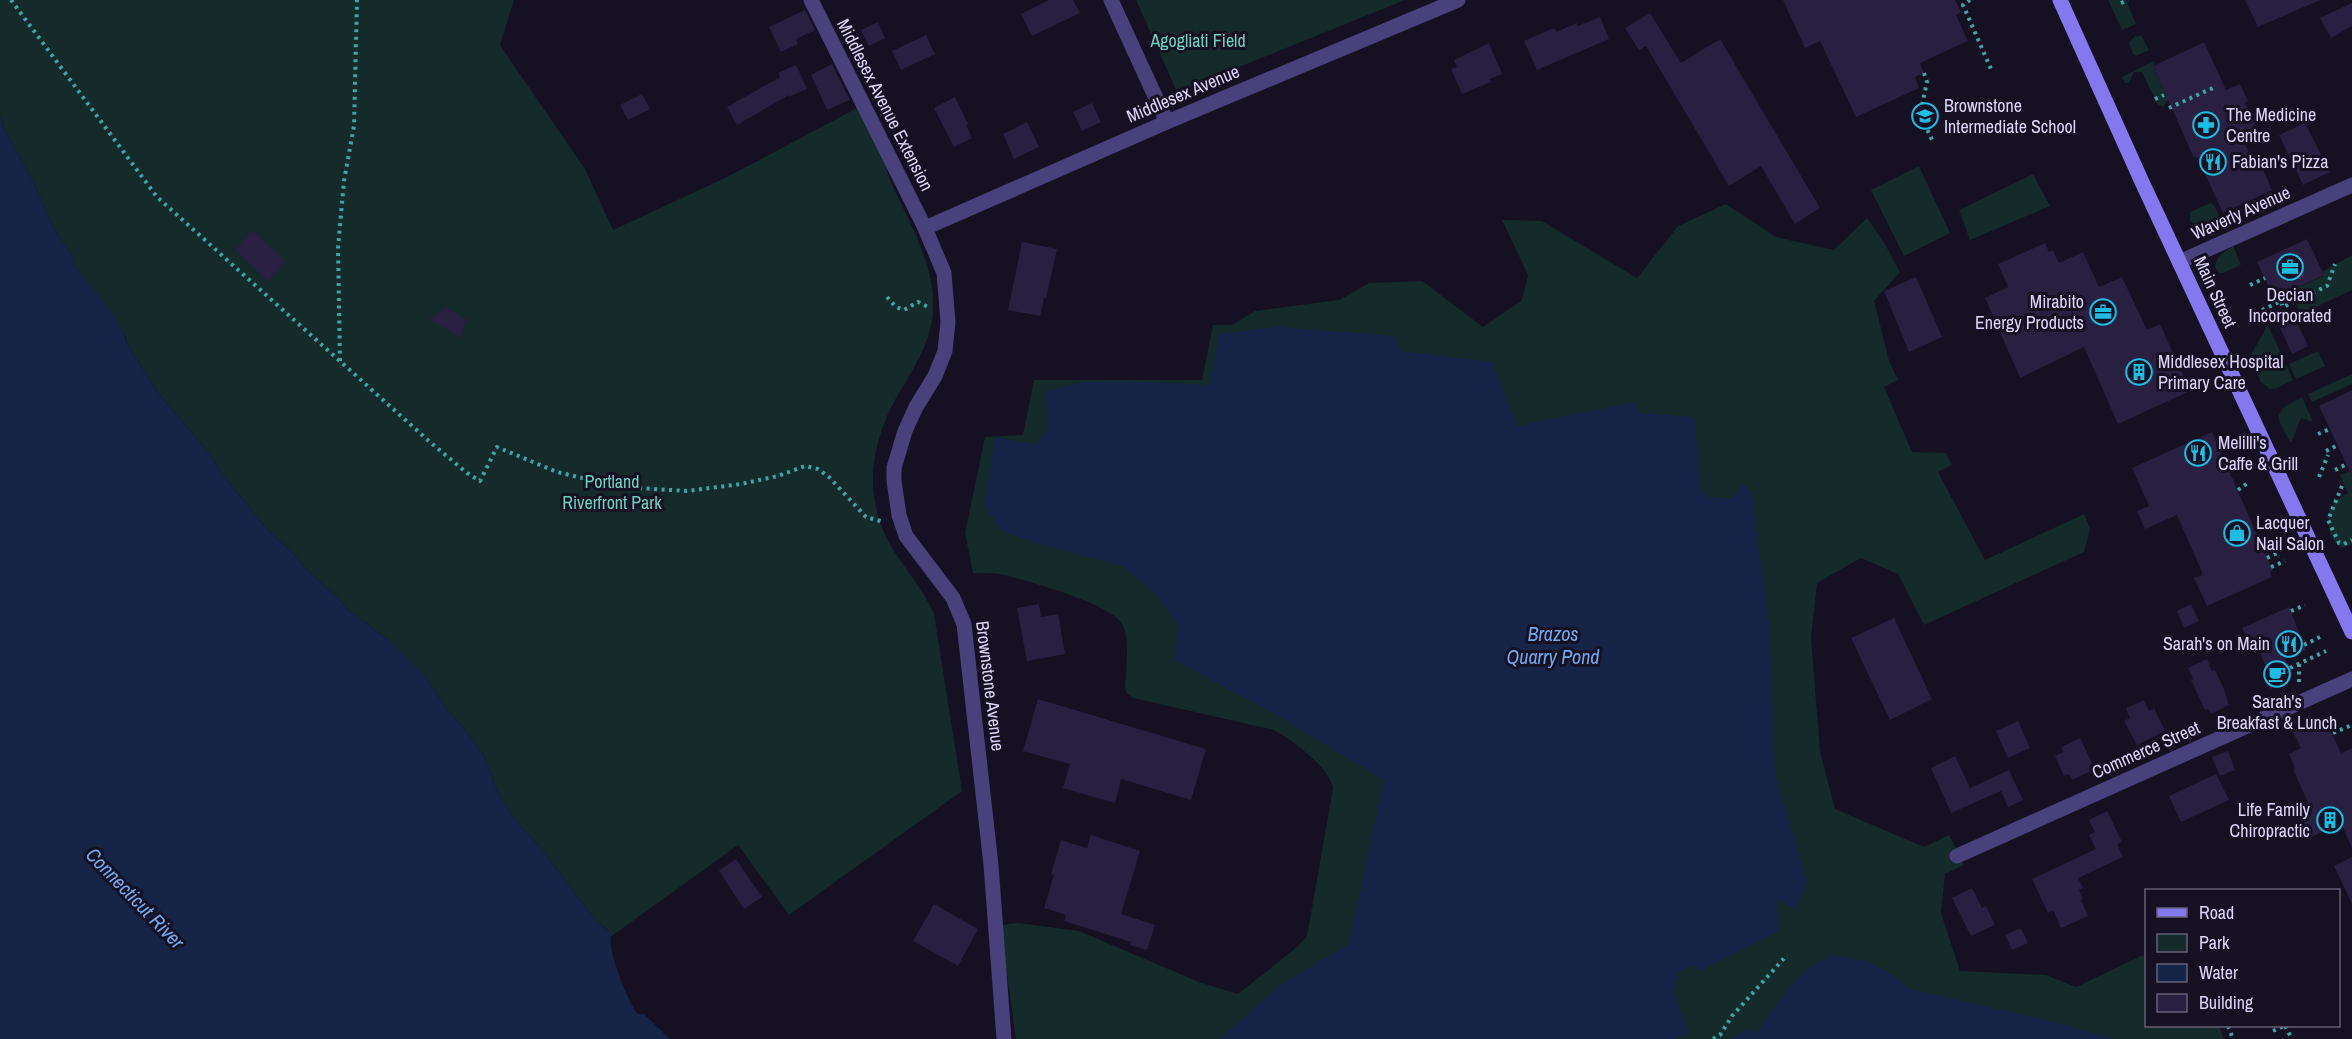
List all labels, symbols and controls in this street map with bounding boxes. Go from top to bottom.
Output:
street label: Middlesex Avenue Extension [831,14,940,195]
park label: Agogliati Field [1149,28,1246,53]
street label: Middlesex Avenue [1123,59,1243,129]
place label: Brownstone Intermediate School [1944,93,2076,139]
school or university icon: Brownstone Intermediate School [1910,101,1940,131]
place label: The Medicine Centre [2226,102,2316,148]
pharmacy icon: The Medicine Centre [2191,110,2221,140]
restaurant icon: Fabian's Pizza [2198,147,2228,177]
place label: Fabian's Pizza [2232,149,2328,174]
street label: Waverly Avenue [2187,180,2294,245]
street label: Main Street [2188,252,2243,332]
office icon: Decian Incorporated [2275,252,2305,282]
place label: Decian Incorporated [2249,282,2331,328]
place label: Mirabito Energy Products [1975,289,2084,335]
office icon: Mirabito Energy Products [2088,297,2118,327]
place label: Middlesex Hospital Primary Care [2158,349,2284,395]
building icon: Middlesex Hospital Primary Care [2124,357,2154,387]
place label: Melilli's Caffe & Grill [2218,430,2298,476]
restaurant icon: Melilli's Caffe & Grill [2183,438,2213,468]
park label: Portland Riverfront Park [562,469,662,515]
place label: Lacquer Nail Salon [2256,510,2324,556]
shop icon: Lacquer Nail Salon [2222,518,2252,548]
street label: Brownstone Avenue [970,619,1011,752]
water label: Brazos Quarry Pond [1507,620,1600,670]
restaurant icon: Sarah's on Main [2274,629,2304,659]
place label: Sarah's on Main [2163,631,2270,656]
cafe icon: Sarah's Breakfast & Lunch [2262,659,2292,689]
place label: Sarah's Breakfast & Lunch [2217,689,2337,735]
street label: Commerce Street [2088,715,2204,784]
place label: Life Family Chiropractic [2230,797,2311,843]
building icon: Life Family Chiropractic [2315,805,2345,835]
water label: Connecticut River [80,841,191,955]
legend [2145,889,2340,1027]
text: Road [2199,900,2234,925]
text: Park [2199,930,2230,955]
text: Water [2199,960,2238,985]
text: Building [2199,990,2254,1015]

